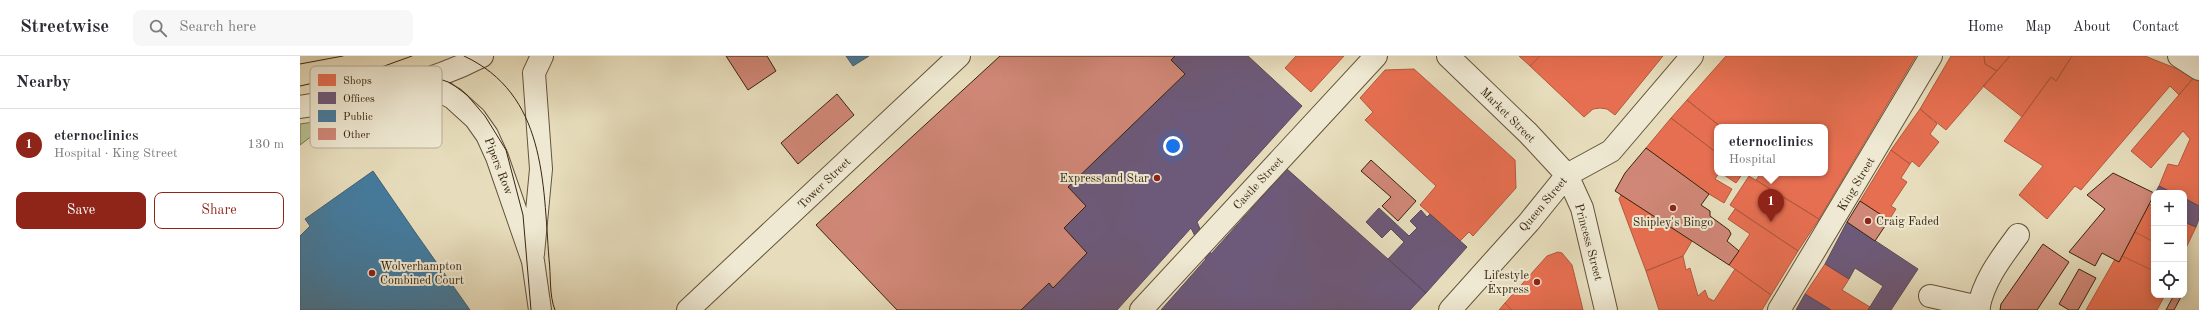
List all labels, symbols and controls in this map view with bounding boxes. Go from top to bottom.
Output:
search box [133,10,413,46]
icon: search [147,17,169,39]
text: Streetwise [20,18,109,37]
text: Search here [179,20,256,35]
text: Home [1968,20,2003,34]
text: Map [2025,20,2051,34]
text: About [2073,20,2110,34]
text: Contact [2132,20,2179,34]
legend [310,66,442,148]
text: Nearby [16,74,71,91]
text: Shops [343,76,372,87]
street label: Market Street [1478,86,1537,145]
text: Offices [343,94,375,105]
text: Public [343,112,373,123]
popup [1714,124,1828,176]
text: eternoclinics [54,129,138,144]
text: Other [343,130,371,141]
text: eternoclinics [1729,135,1813,150]
street label: Pipers Row [482,136,515,197]
your location [1163,136,1183,156]
text: 1 [25,138,33,151]
text: 130 m [247,138,284,151]
text: Hospital · King Street [54,147,177,160]
text: Hospital [1729,153,1776,166]
street label: Castle Street [1231,155,1286,212]
street label: Tower Street [796,156,853,212]
street label: King Street [1836,156,1878,214]
place label: Express and Star [1060,173,1149,185]
marker: Express and Star [1152,173,1162,183]
street label: Queen Street [1517,175,1570,234]
pin: 1 [1758,189,1784,222]
map controls [2151,190,2187,298]
button: + [2151,190,2187,226]
button: Save [16,192,146,229]
button: Share [154,192,284,229]
street label: Princess Street [1572,202,1604,282]
marker: Shipley's Bingo [1668,203,1678,213]
marker: Craig Faded [1863,216,1873,226]
place label: Craig Faded [1876,216,1939,228]
place label: Shipley's Bingo [1633,217,1713,229]
button: − [2151,226,2187,262]
place label: Wolverhampton Combined Court [380,261,464,287]
button: locate [2151,262,2187,298]
marker: Wolverhampton Combined Court [367,268,377,278]
place label: Lifestyle Express [1484,270,1529,296]
marker: Lifestyle Express [1532,277,1542,287]

